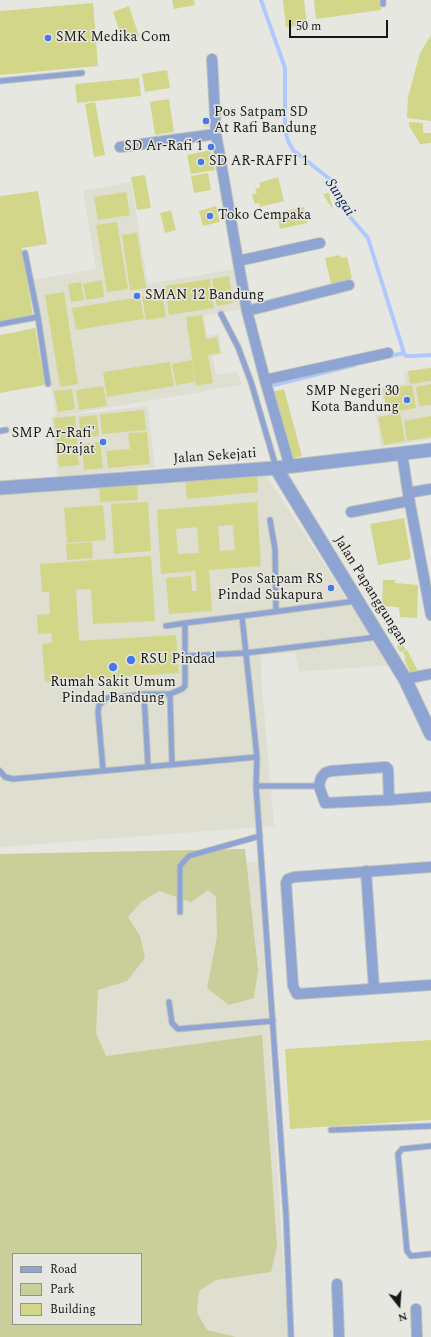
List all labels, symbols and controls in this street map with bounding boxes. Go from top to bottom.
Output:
scale bar [291,12,390,38]
text: 50 m [296,17,321,36]
place label: SMK Medika Com [56,30,171,46]
marker: SMK Medika Com [43,33,53,43]
place label: Pos Satpam SD At Rafi Bandung [214,105,317,138]
marker: Pos Satpam SD At Rafi Bandung [201,116,211,126]
place label: SD Ar-Rafi 1 [124,139,203,155]
marker: SD Ar-Rafi 1 [206,142,216,152]
place label: SD AR-RAFFI 1 [209,154,308,170]
marker: SD AR-RAFFI 1 [196,157,206,167]
water label: Sungai [320,176,358,220]
place label: Toko Cempaka [218,208,311,224]
marker: Toko Cempaka [205,211,215,221]
place label: SMAN 12 Bandung [145,288,264,304]
marker: SMAN 12 Bandung [132,291,142,301]
place label: SMP Negeri 30 Kota Bandung [306,384,399,416]
marker: SMP Negeri 30 Kota Bandung [402,395,412,405]
place label: SMP Ar-Rafi' Drajat [12,426,95,458]
marker: SMP Ar-Rafi' Drajat [98,437,108,447]
street label: Jalan Sekejati [173,446,257,468]
street label: Jalan Papanggungan [329,533,411,649]
place label: Pos Satpam RS Pindad Sukapura [217,572,323,604]
marker: Pos Satpam RS Pindad Sukapura [326,583,336,593]
place label: RSU Pindad [140,652,215,668]
marker: RSU Pindad [125,654,137,666]
marker: Rumah Sakit Umum Pindad Bandung [107,661,119,673]
place label: Rumah Sakit Umum Pindad Bandung [50,675,176,708]
legend [12,1253,142,1325]
text: Road [50,1260,77,1279]
text: Park [50,1280,75,1299]
north arrow [379,1285,419,1325]
text: Building [50,1300,96,1319]
text: N [396,1308,409,1326]

